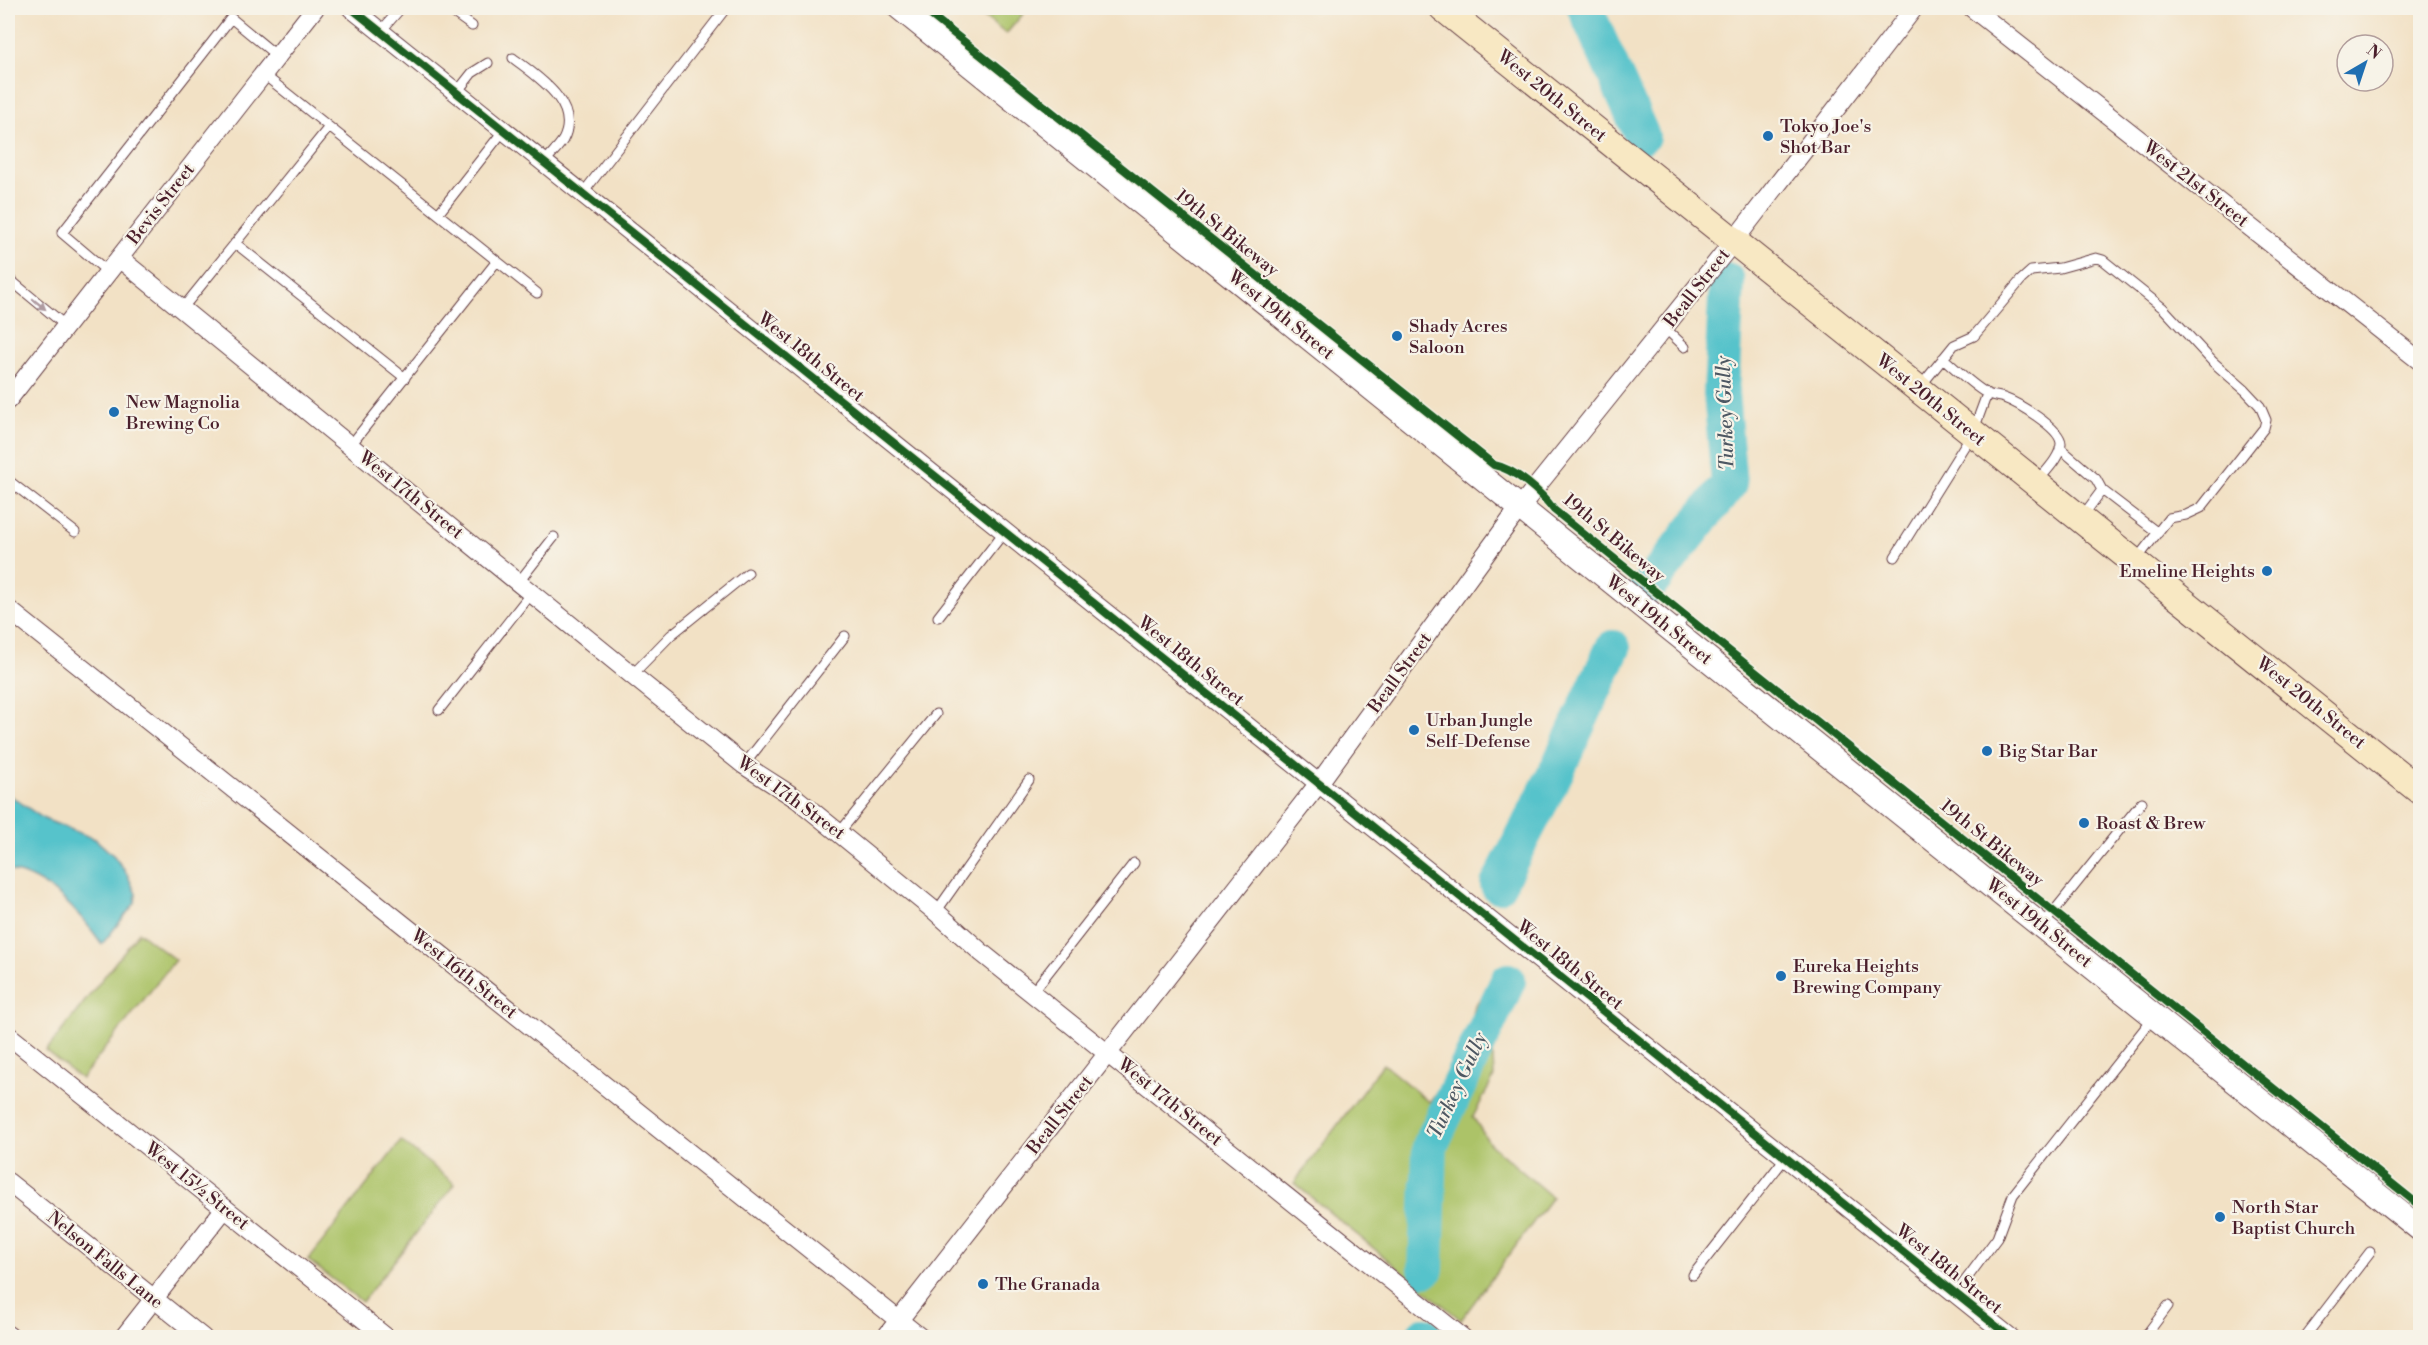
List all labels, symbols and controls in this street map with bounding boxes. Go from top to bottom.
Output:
north arrow [2335,33,2395,93]
text: N [2363,40,2385,64]
street label: West 20th Street [1492,44,1612,148]
place label: Tokyo Joe's Shot Bar [1780,115,1871,159]
marker: Tokyo Joe's Shot Bar [1761,129,1775,143]
street label: West 21st Street [2138,135,2254,233]
street label: Bevis Street [121,158,200,250]
street label: 19th St Bikeway [1171,184,1284,282]
street label: Beall Street [1658,243,1735,333]
street label: West 19th Street [1222,264,1339,365]
one-way arrow [31,297,47,310]
street label: West 18th Street [752,306,870,407]
place label: Shady Acres Saloon [1409,315,1508,359]
marker: Shady Acres Saloon [1390,329,1404,343]
street label: West 20th Street [1871,348,1991,452]
water label: Turkey Gully [1711,355,1740,471]
place label: New Magnolia Brewing Co [125,391,241,435]
marker: New Magnolia Brewing Co [107,405,121,419]
street label: West 17th Street [353,445,469,545]
street label: 19th St Bikeway [1558,489,1670,588]
place label: Emeline Heights [2119,560,2255,583]
marker: Emeline Heights [2260,564,2274,578]
street label: West 19th Street [1600,569,1717,670]
street label: West 18th Street [1132,610,1250,711]
street label: Beall Street [1362,628,1437,719]
street label: West 20th Street [2251,651,2371,755]
place label: Urban Jungle Self-Defense [1426,709,1533,753]
marker: Urban Jungle Self-Defense [1407,723,1421,737]
place label: Big Star Bar [1998,740,2098,763]
marker: Big Star Bar [1980,744,1994,758]
street label: West 17th Street [732,750,850,845]
street label: 19th St Bikeway [1936,794,2049,892]
place label: Roast & Brew [2096,812,2206,835]
marker: Roast & Brew [2077,816,2091,830]
street label: West 19th Street [1980,872,2097,973]
street label: West 18th Street [1511,914,1629,1015]
street label: West 16th Street [405,923,522,1024]
place label: Eureka Heights Brewing Company [1792,955,1942,999]
marker: Eureka Heights Brewing Company [1774,969,1788,983]
water label: Turkey Gully [1422,1028,1494,1143]
street label: West 17th Street [1112,1052,1228,1152]
street label: Beall Street [1021,1070,1098,1160]
street label: West 15½ Street [139,1136,254,1235]
place label: North Star Baptist Church [2231,1196,2355,1240]
street label: Nelson Falls Lane [42,1206,168,1314]
marker: North Star Baptist Church [2213,1210,2227,1224]
street label: West 18th Street [1890,1218,2008,1319]
place label: The Granada [995,1273,1101,1296]
marker: The Granada [976,1277,990,1291]

